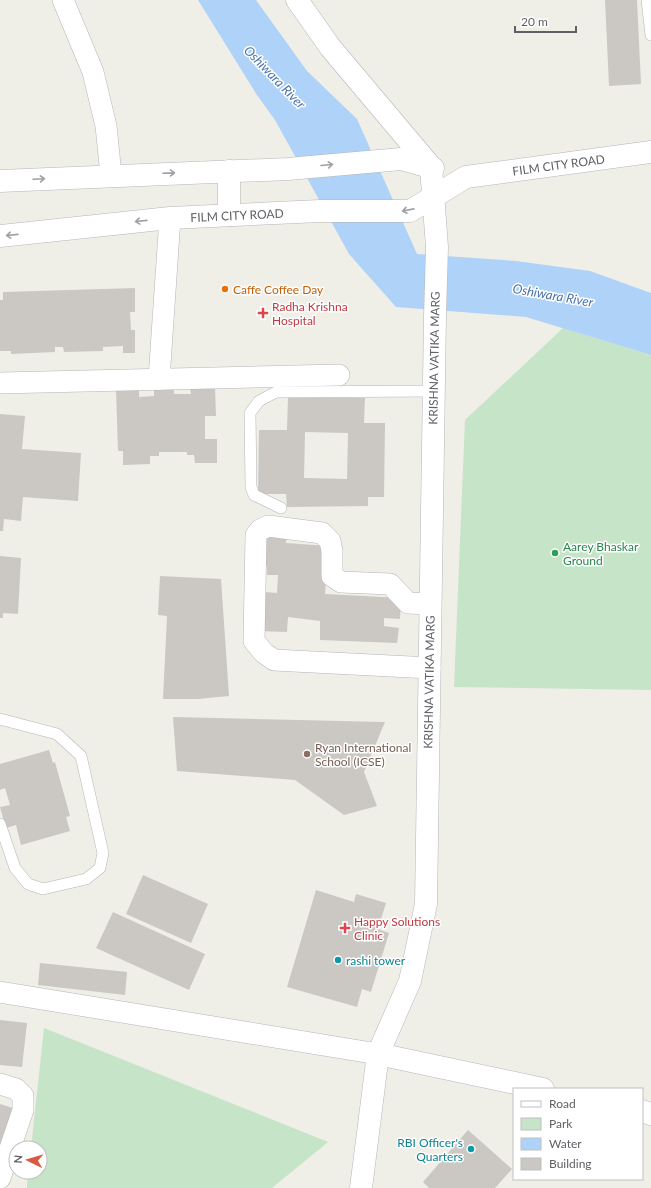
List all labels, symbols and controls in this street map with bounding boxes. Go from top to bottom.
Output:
scale bar [515,8,576,34]
text: 20 m [521,14,548,29]
water label: Oshiwara River [241,42,309,112]
street label: FILM CITY ROAD [511,151,606,178]
one-way arrow [320,162,333,169]
one-way arrow [162,169,175,177]
one-way arrow [32,175,45,183]
street label: FILM CITY ROAD [190,205,284,225]
one-way arrow [402,206,415,214]
one-way arrow [135,217,148,225]
one-way arrow [6,231,19,239]
water label: Oshiwara River [511,280,595,310]
place label: Caffe Coffee Day [233,282,324,297]
marker: Caffe Coffee Day [220,284,230,294]
street label: KRISHNA VATIKA MARG [425,291,443,425]
place label: Radha Krishna Hospital [272,299,348,328]
marker: Radha Krishna Hospital [257,307,269,319]
place label: Aarey Bhaskar Ground [563,539,639,568]
marker: Aarey Bhaskar Ground [550,548,560,558]
street label: KRISHNA VATIKA MARG [420,615,438,749]
place label: Ryan International School (ICSE) [315,740,411,769]
marker: Ryan International School (ICSE) [302,749,312,759]
place label: Happy Solutions Clinic [354,914,440,943]
marker: Happy Solutions Clinic [339,922,351,934]
place label: rashi tower [346,953,406,968]
marker: rashi tower [333,955,343,965]
legend [513,1088,643,1180]
text: Road [549,1096,576,1111]
text: Park [549,1116,573,1131]
place label: RBI Officer's Quarters [397,1135,463,1164]
text: Water [549,1136,582,1151]
north arrow [8,1140,48,1180]
marker: RBI Officer's Quarters [466,1144,476,1154]
text: N [11,1154,24,1164]
text: Building [549,1156,592,1171]

